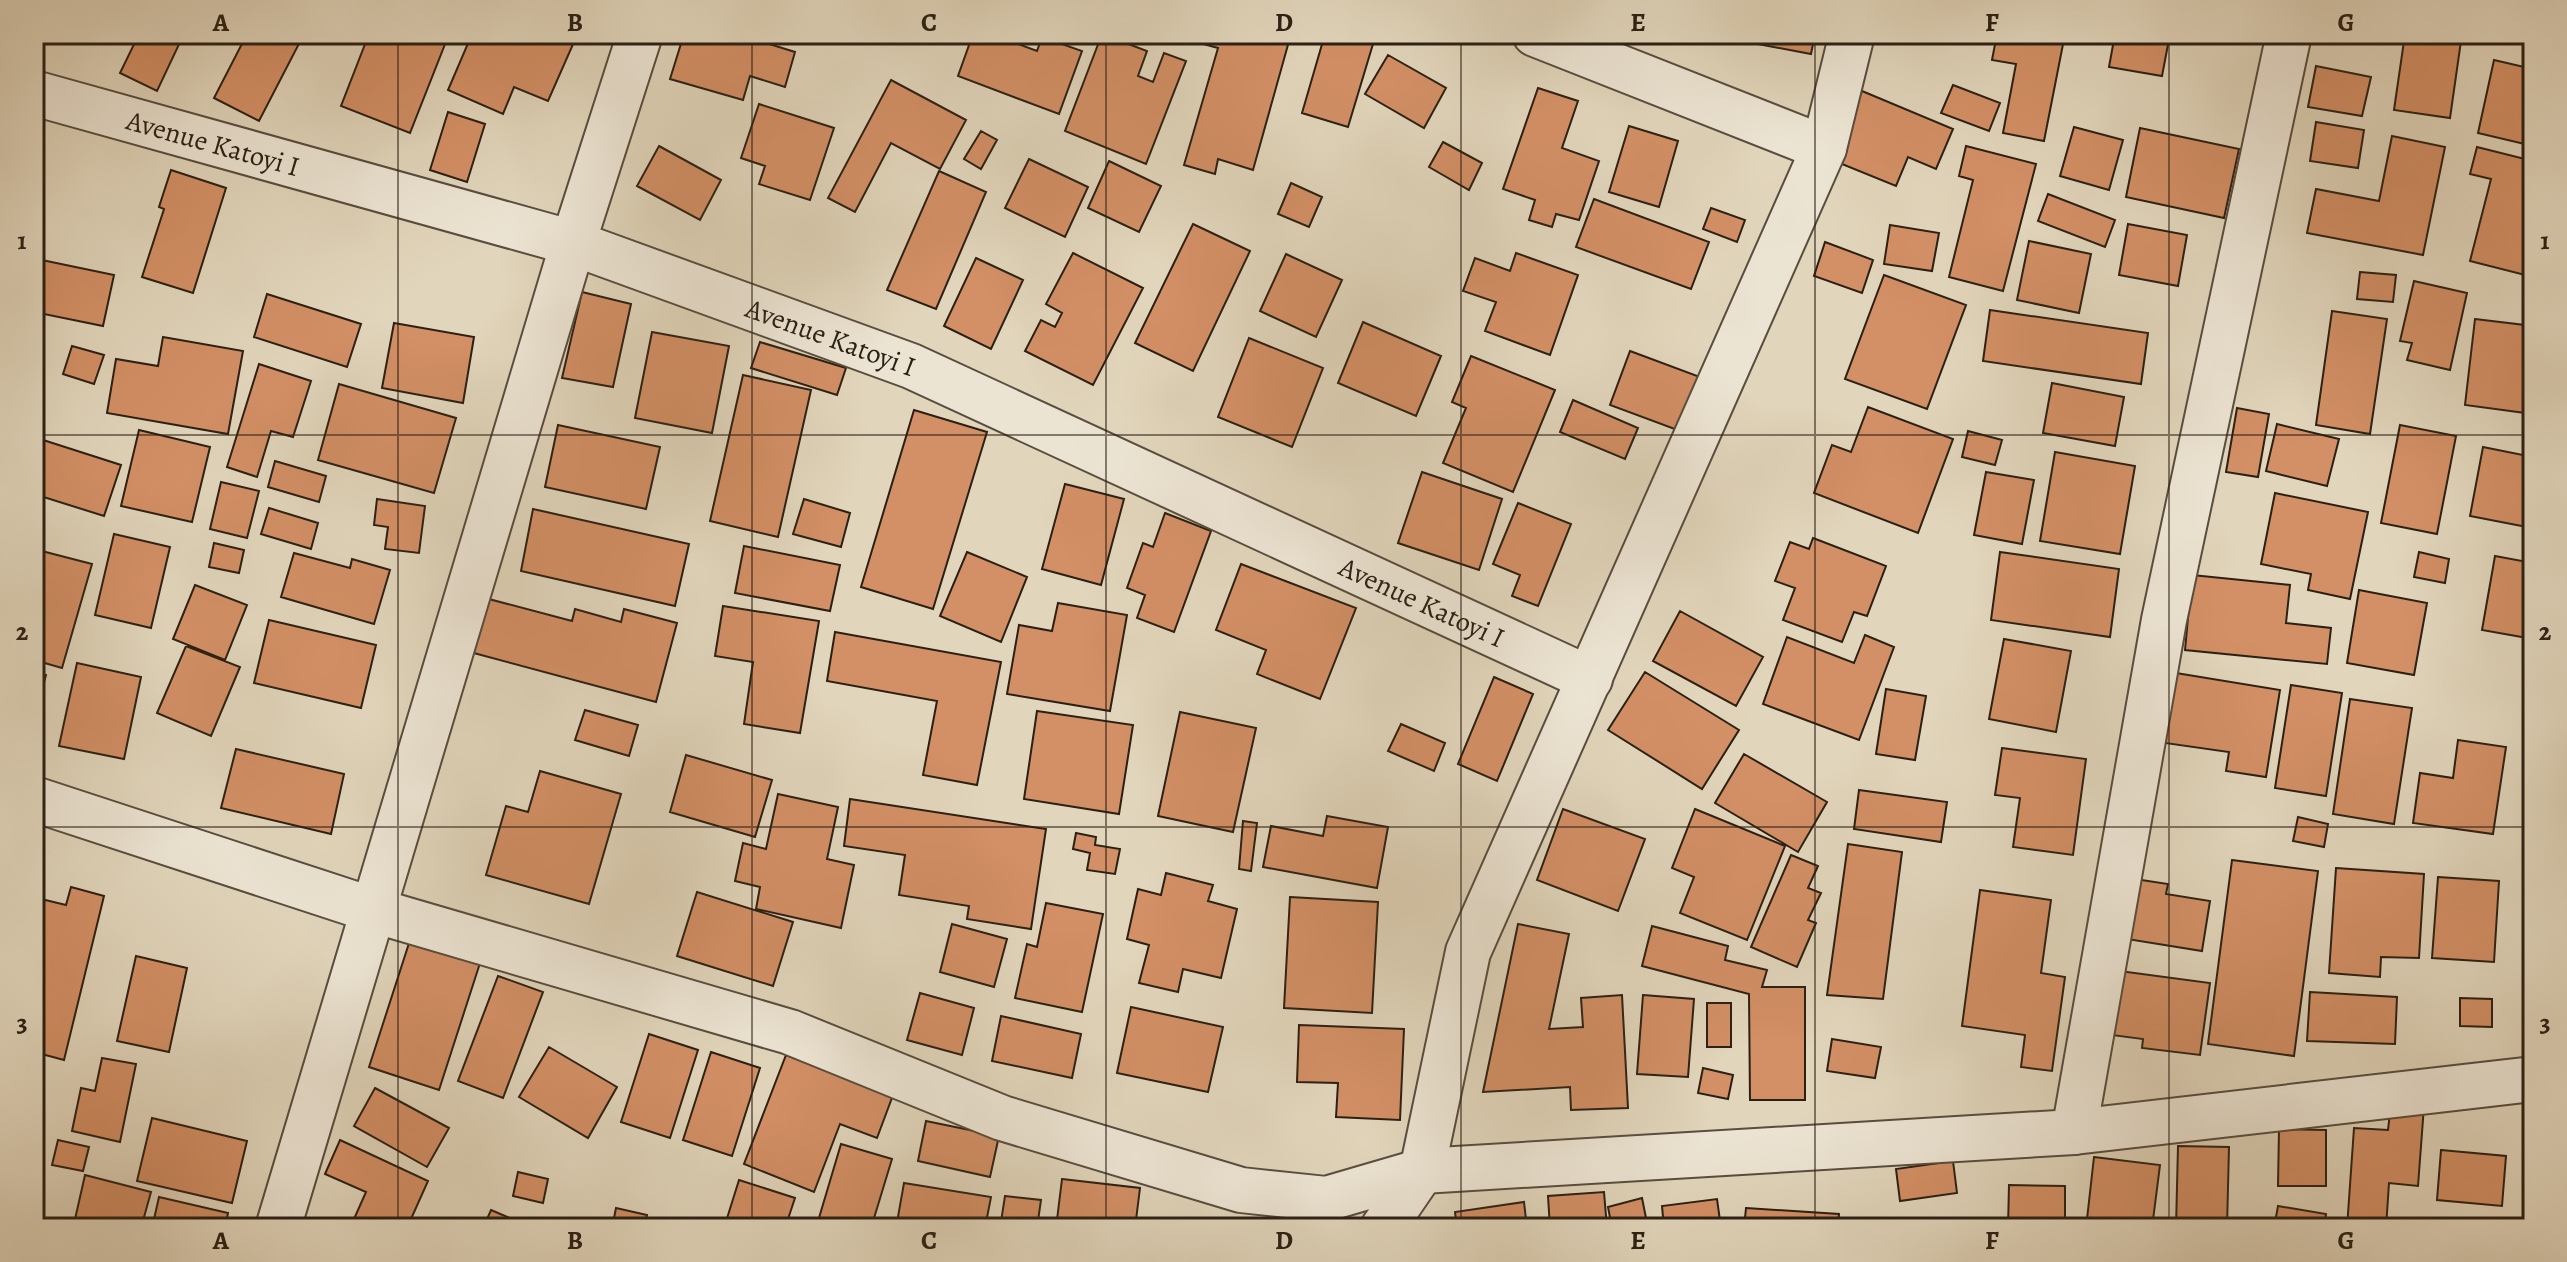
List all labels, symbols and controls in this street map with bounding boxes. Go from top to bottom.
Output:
text: A [212,5,230,40]
text: B [567,5,583,40]
text: C [921,5,937,40]
text: D [1275,5,1293,40]
text: E [1630,5,1646,40]
text: F [1985,5,1999,40]
text: G [2337,5,2355,40]
street label: Avenue Katoyi I [121,101,304,186]
text: 1 [17,223,27,258]
text: 1 [2540,223,2550,258]
street label: Avenue Katoyi I [739,289,921,386]
street label: Avenue Katoyi I [1332,548,1511,657]
text: 2 [16,614,29,649]
text: 2 [2539,614,2552,649]
text: 3 [16,1005,28,1040]
text: 3 [2539,1005,2551,1040]
text: A [212,1223,230,1258]
text: B [567,1223,583,1258]
text: C [921,1223,937,1258]
text: D [1275,1223,1293,1258]
text: E [1630,1223,1646,1258]
text: F [1985,1223,1999,1258]
text: G [2337,1223,2355,1258]

